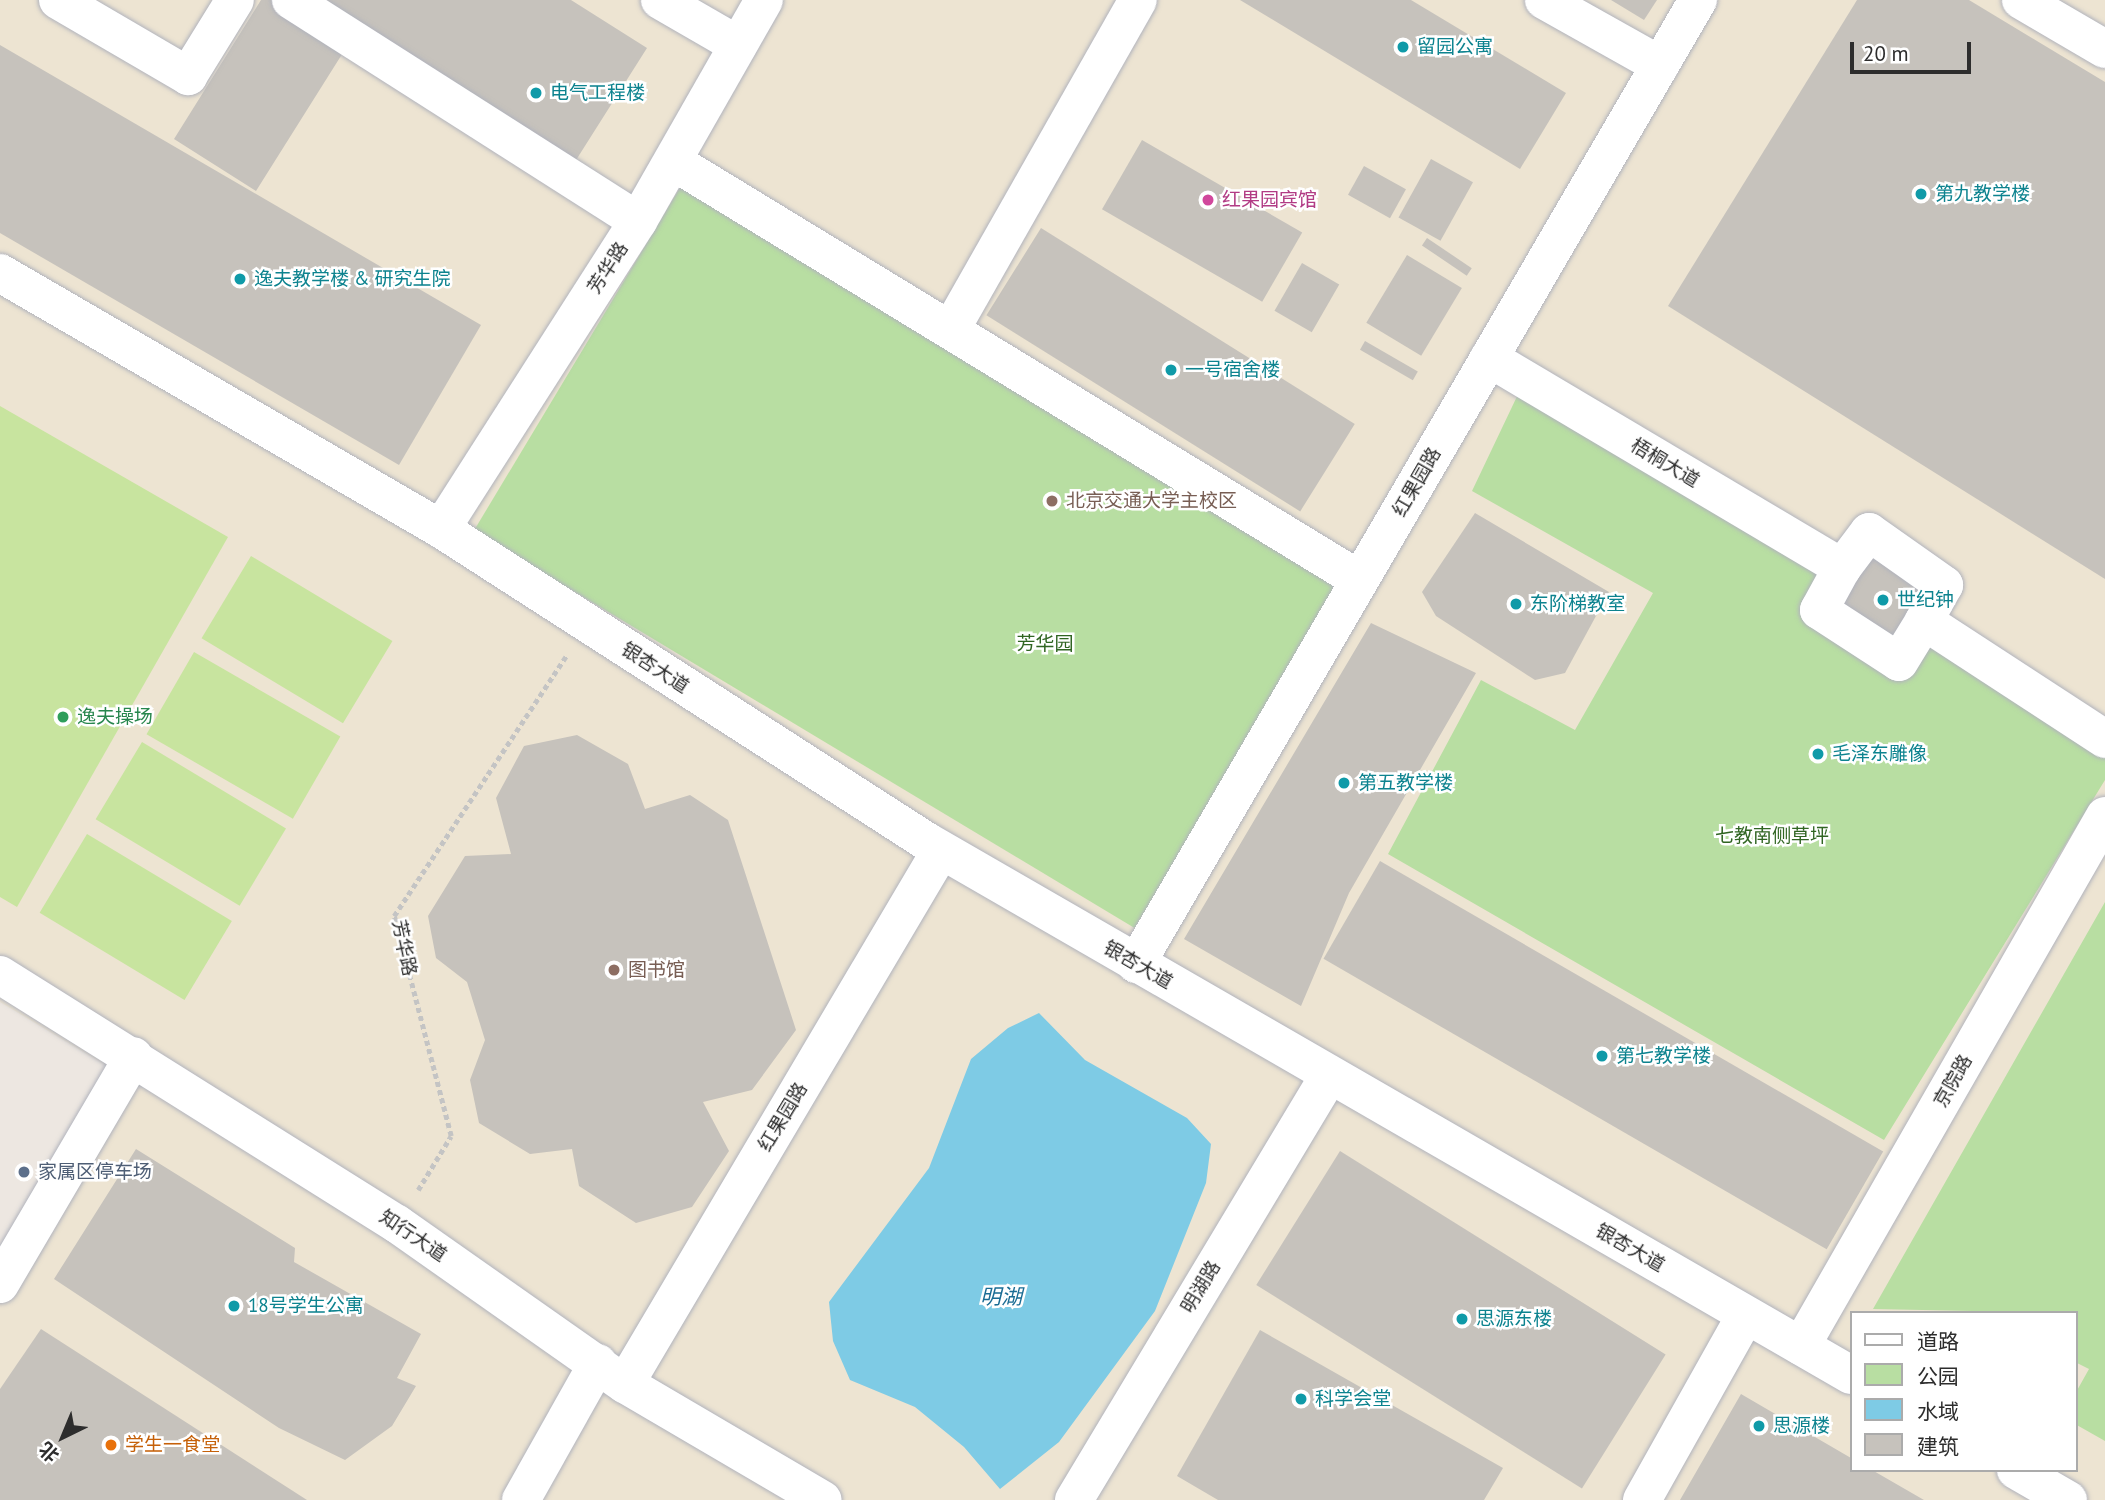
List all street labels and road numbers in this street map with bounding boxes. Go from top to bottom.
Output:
street label: 芳华路 [583,238,633,298]
street label: 梧桐大道 [1627,434,1703,492]
street label: 红果园路 [1388,443,1446,521]
street label: 银杏大道 [617,638,693,698]
street label: 芳华路 [387,918,421,978]
street label: 银杏大道 [1099,936,1177,994]
street label: 京院路 [1929,1051,1977,1111]
street label: 红果园路 [754,1079,812,1155]
street label: 知行大道 [375,1205,451,1267]
street label: 银杏大道 [1591,1219,1669,1277]
street label: 明湖路 [1177,1257,1225,1317]

